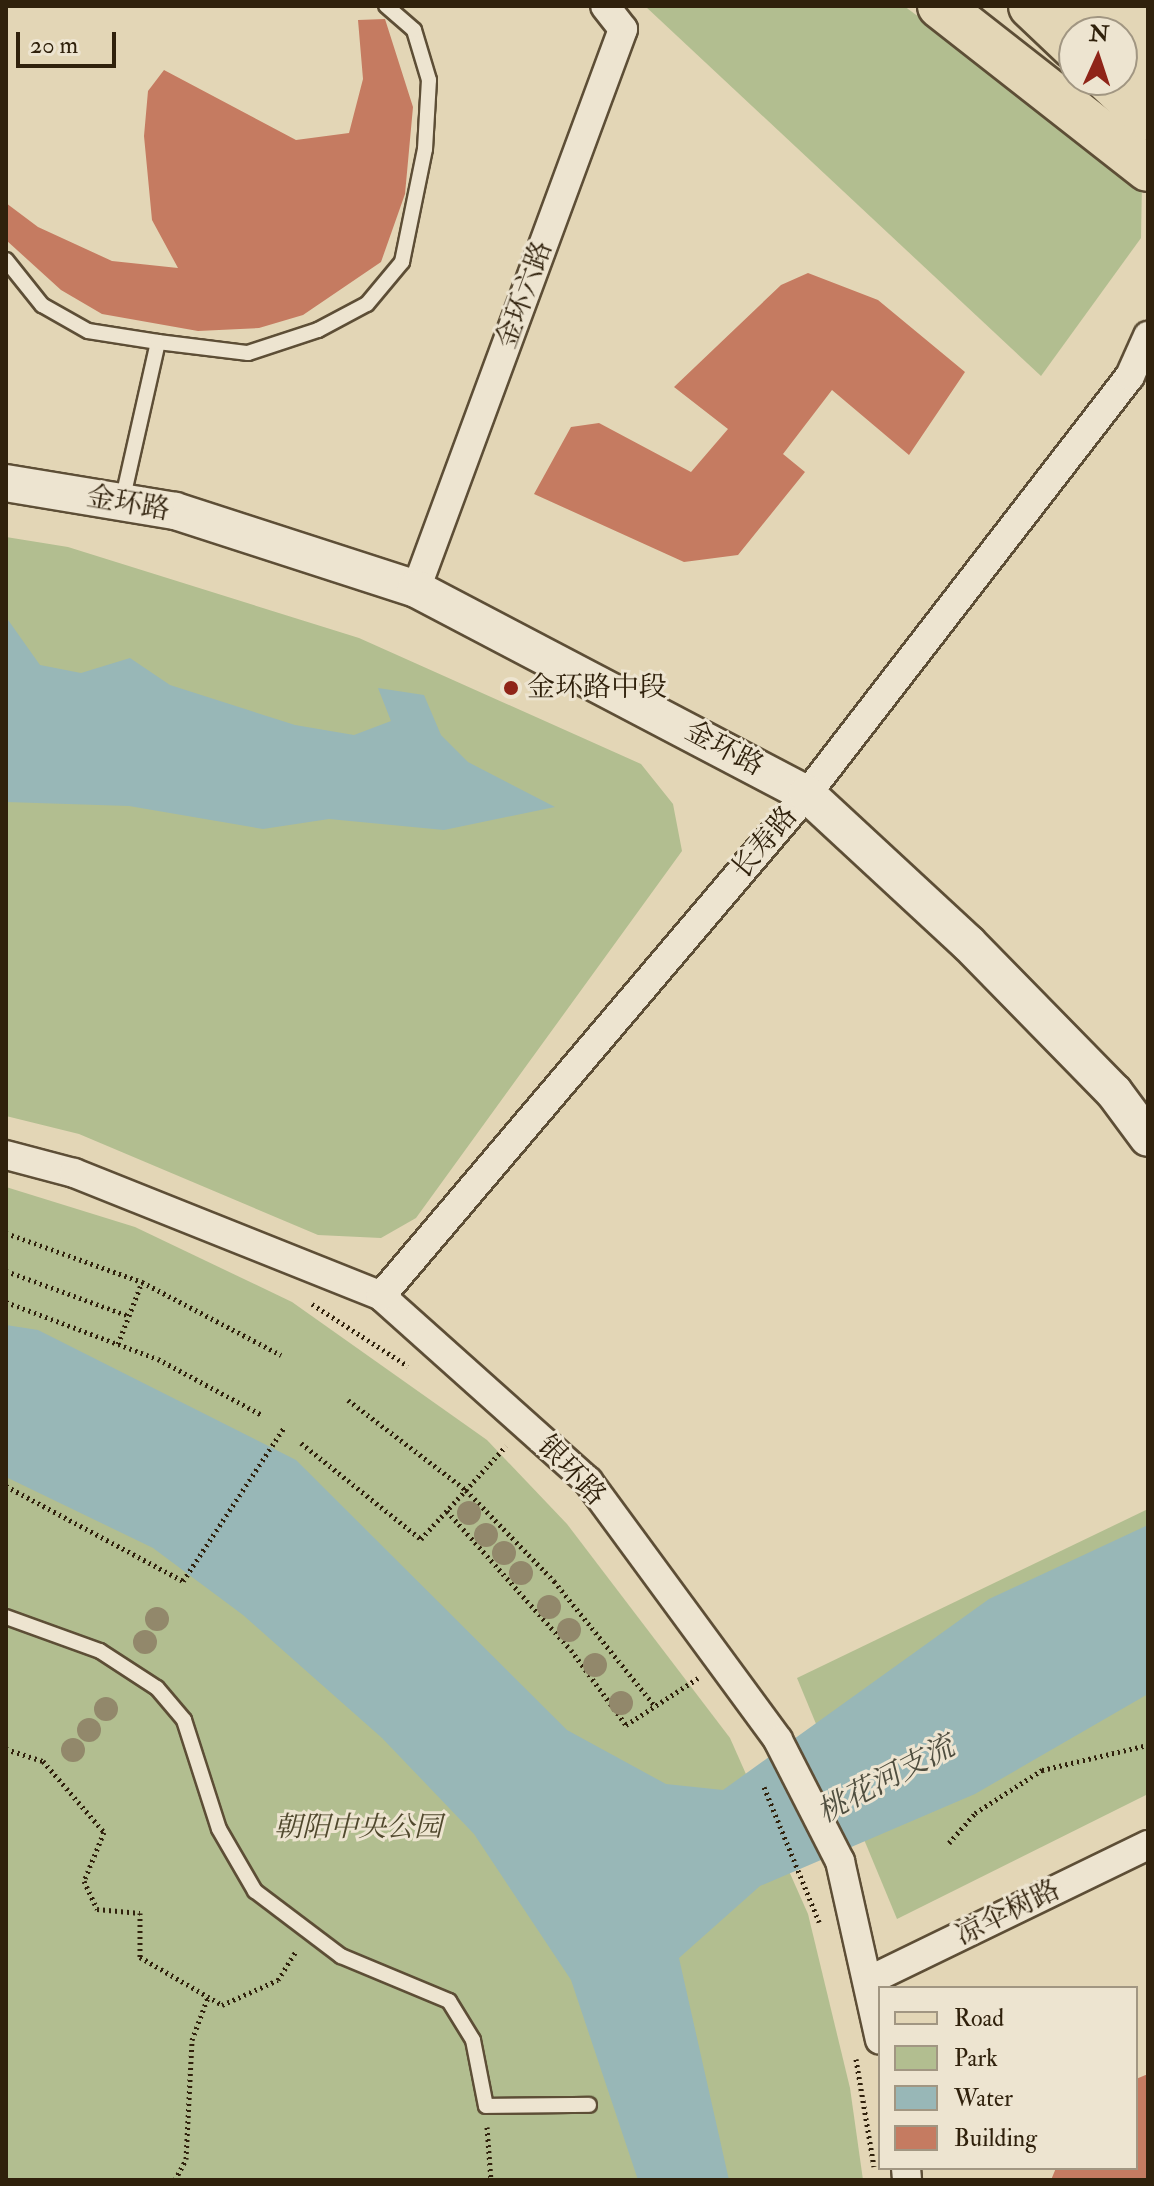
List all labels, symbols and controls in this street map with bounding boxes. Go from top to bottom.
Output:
scale bar [20,16,120,66]
north arrow [1058,16,1138,96]
text: N [1089,20,1110,49]
text: 20 m [30,30,78,61]
street label: 金环六路 [490,237,560,353]
street label: 金环路 [84,480,172,528]
place label: 金环路中段 [527,671,667,705]
marker: 金环路中段 [502,679,520,697]
street label: 金环路 [679,714,769,784]
street label: 长寿路 [725,800,805,886]
street label: 银环路 [530,1429,612,1513]
water label: 桃花河支流 [811,1729,961,1831]
park label: 朝阳中央公园 [274,1811,442,1845]
street label: 凉伞树路 [950,1873,1066,1953]
legend [878,1986,1138,2170]
text: Road [954,2003,1004,2034]
text: Park [954,2043,998,2074]
text: Water [954,2083,1013,2114]
text: Building [954,2123,1037,2154]

